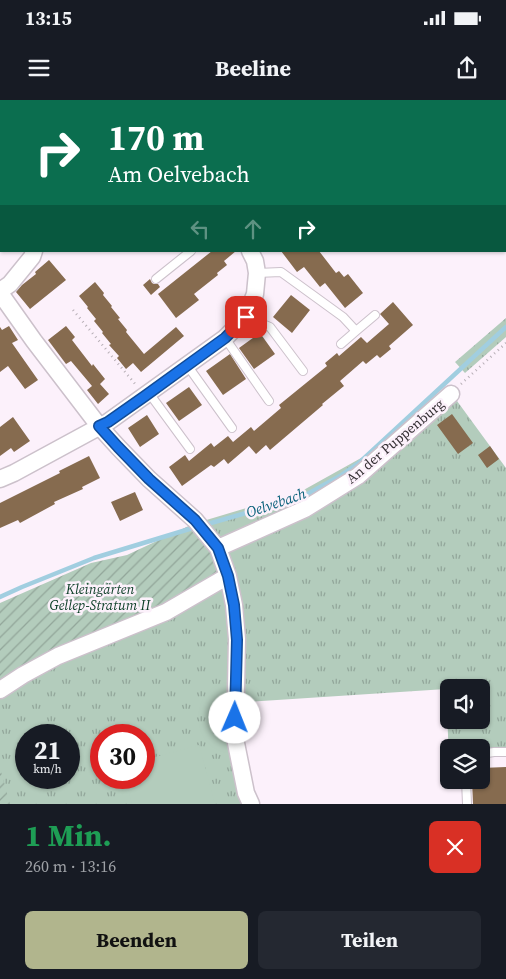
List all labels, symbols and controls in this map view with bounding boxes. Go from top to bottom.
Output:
text: 13:15 [25,5,72,31]
text: Beeline [215,53,291,83]
icon: menu [25,54,53,82]
icon: share [453,54,481,82]
text: 170 m [108,114,204,162]
icon: right [25,120,90,185]
text: Am Oelvebach [108,159,250,189]
icon: left [186,215,214,243]
icon: ahead [239,215,267,243]
icon: right [292,215,320,243]
pin [225,296,267,338]
icon: arrive [232,303,260,331]
street label: An der Puppenburg [342,394,448,488]
water label: Oelvebach [243,482,309,523]
park label: Kleingärten Gellep-Stratum II [50,579,151,615]
map controls [440,679,490,789]
button: sound [440,679,490,729]
position arrow [208,691,260,743]
speed limit sign: 30 [90,724,155,789]
text: 21 [34,733,61,767]
button: layers [440,739,490,789]
text: km/h [33,761,62,777]
text: 1 Min. [25,815,112,856]
button: close [429,821,481,873]
text: 260 m · 13:16 [25,855,116,877]
button: Beenden [25,911,248,969]
button: Teilen [258,911,481,969]

